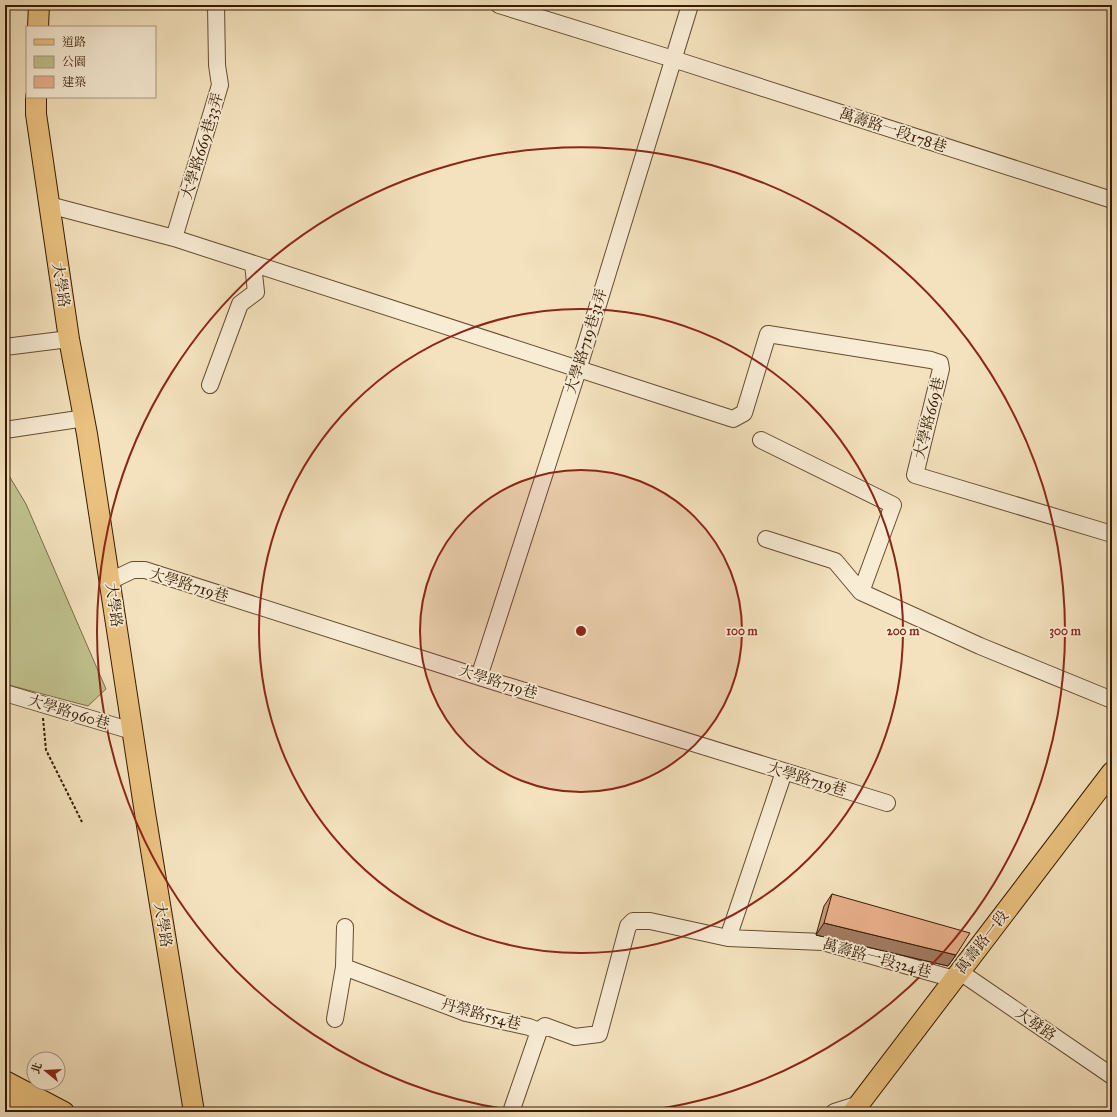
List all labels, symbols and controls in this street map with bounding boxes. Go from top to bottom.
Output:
legend [26,26,156,98]
text: 道路 [62,35,86,49]
text: 公園 [62,55,86,69]
text: 建築 [62,75,86,89]
street label: 大學路669巷33弄 [177,91,227,201]
street label: 萬壽路一段178巷 [837,104,949,156]
street label: 大學路 [49,261,73,309]
street label: 大學路719巷31弄 [561,286,611,396]
street label: 大學路669巷 [910,375,948,461]
street label: 大學路719巷 [147,564,231,606]
street label: 大學路 [102,581,126,629]
centre of rings [574,624,588,638]
text: 100 m [726,624,759,638]
text: 200 m [887,624,920,638]
text: 300 m [1049,624,1082,639]
street label: 大學路719巷 [456,661,540,703]
street label: 大學路960巷 [26,691,112,733]
street label: 大學路719巷 [765,758,849,800]
street label: 大學路 [151,901,175,949]
street label: 萬壽路一段 [952,907,1012,977]
street label: 萬壽路一段324巷 [821,935,933,981]
street label: 丹榮路554巷 [439,995,523,1033]
street label: 大發路 [1012,1004,1060,1044]
north arrow [26,1051,66,1091]
text: 北 [29,1061,45,1075]

